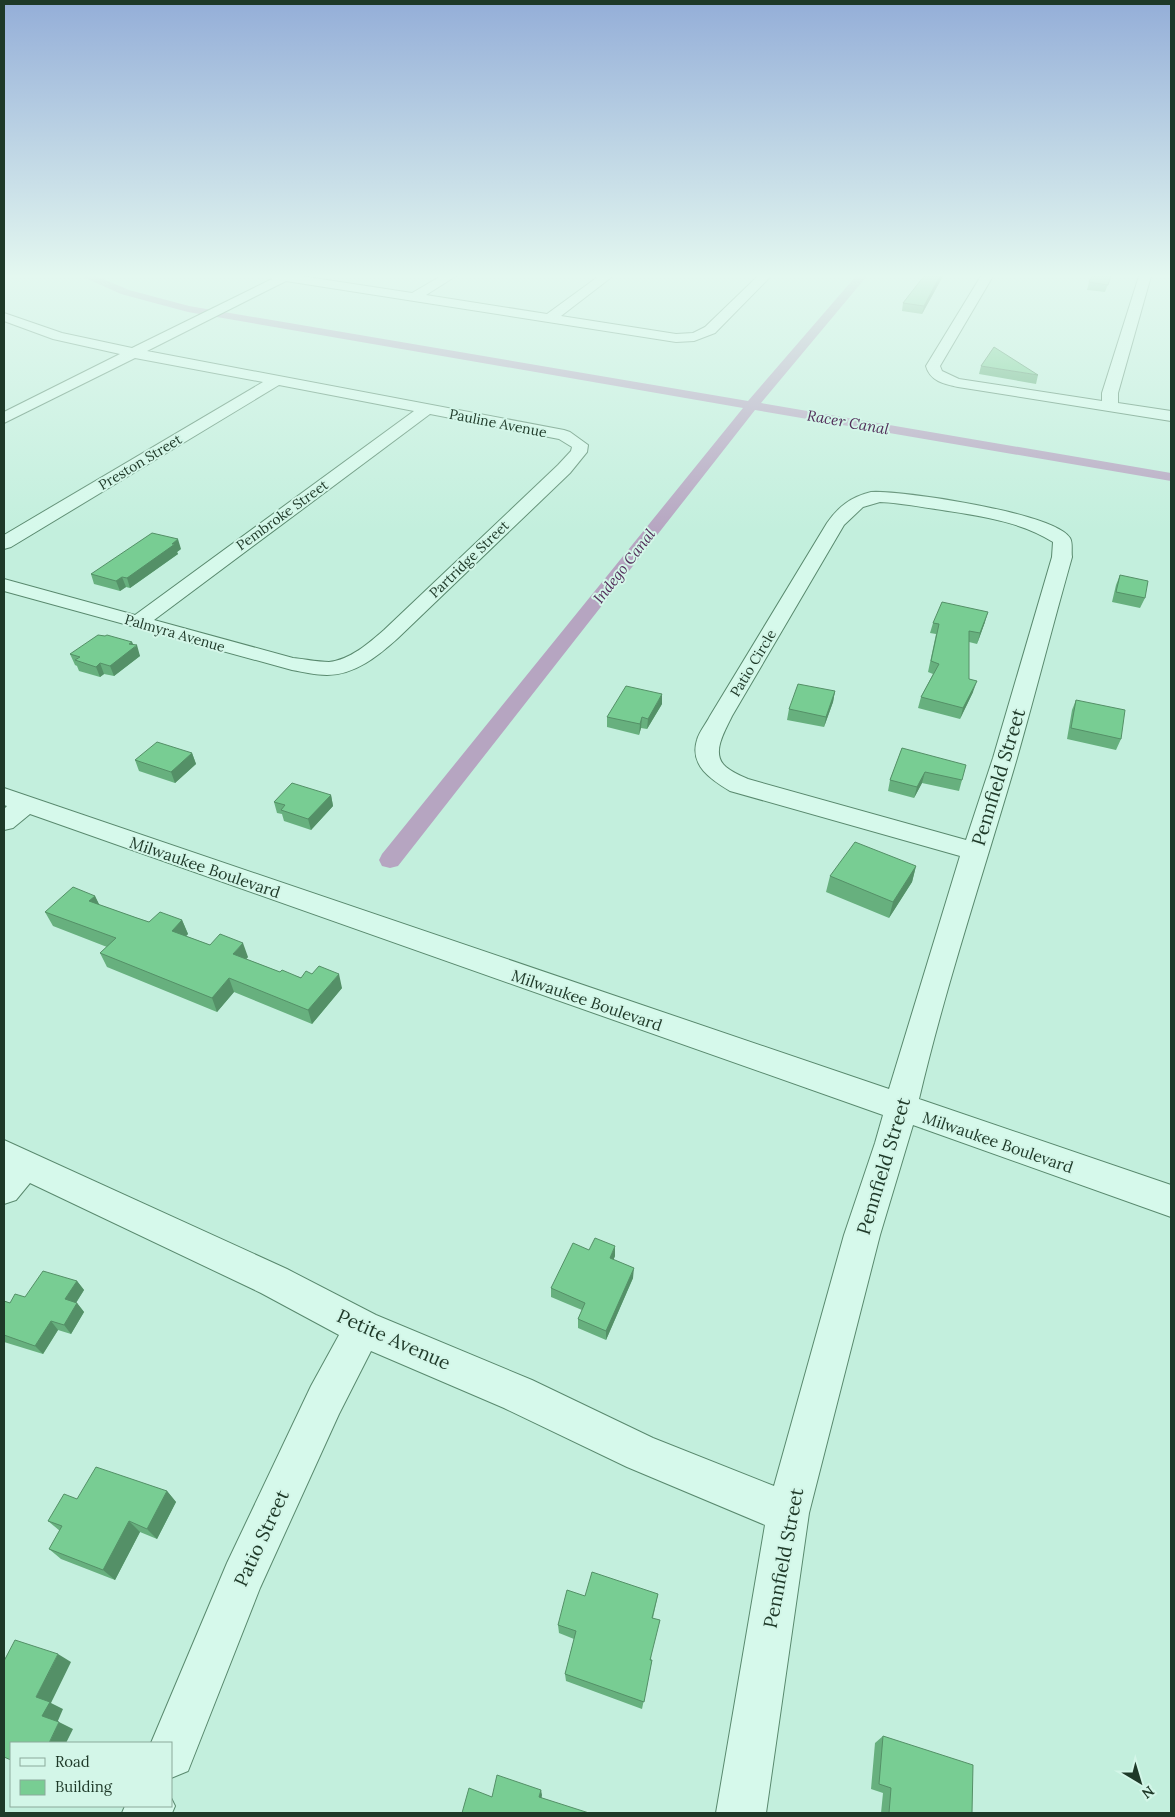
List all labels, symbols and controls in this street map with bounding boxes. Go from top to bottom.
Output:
street label: Pauline Avenue [448,405,549,441]
water label: Racer Canal [806,405,891,439]
street label: Preston Street [95,430,185,494]
street label: Pembroke Street [233,475,332,554]
street label: Partridge Street [425,516,513,602]
water label: Indego Canal [589,524,659,607]
street label: Palmyra Avenue [123,610,228,656]
street label: Patio Circle [726,626,780,700]
street label: Pennfield Street [966,705,1030,849]
street label: Milwaukee Boulevard [127,832,283,902]
street label: Milwaukee Boulevard [509,965,665,1035]
street label: Pennfield Street [851,1094,915,1238]
street label: Milwaukee Boulevard [920,1107,1076,1177]
street label: Petite Avenue [334,1303,454,1375]
street label: Patio Street [228,1485,294,1590]
street label: Pennfield Street [758,1485,808,1630]
legend [10,1742,172,1807]
text: Road [55,1752,90,1771]
north arrow [1115,1757,1165,1807]
text: Building [55,1777,113,1796]
text: N [1138,1782,1158,1803]

